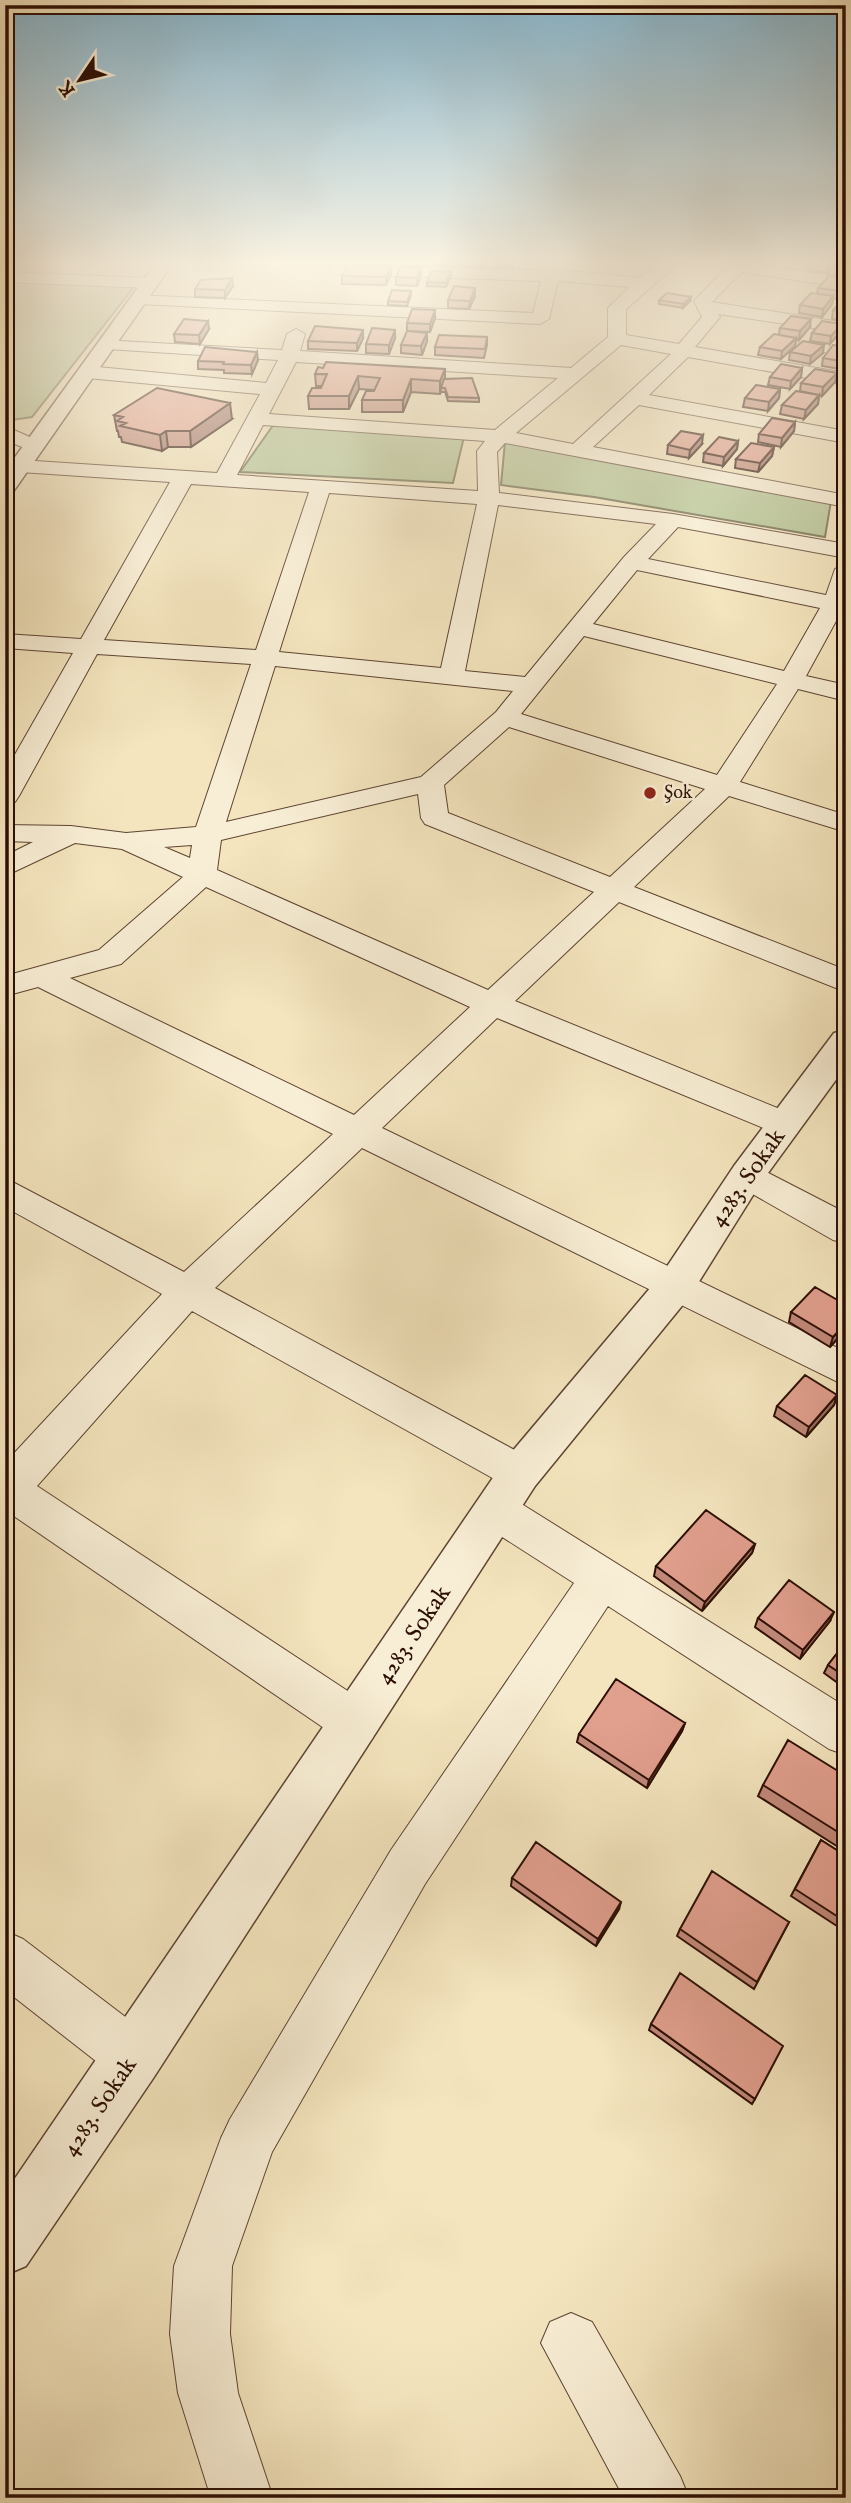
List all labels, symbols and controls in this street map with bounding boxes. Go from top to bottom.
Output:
north arrow [46,46,116,116]
text: K [53,75,81,101]
place label: Şok [664,782,693,805]
marker: Şok [642,785,658,801]
street label: 4283. Sokak [703,1123,793,1233]
street label: 4283. Sokak [370,1579,459,1691]
street label: 4283. Sokak [56,2051,145,2163]

